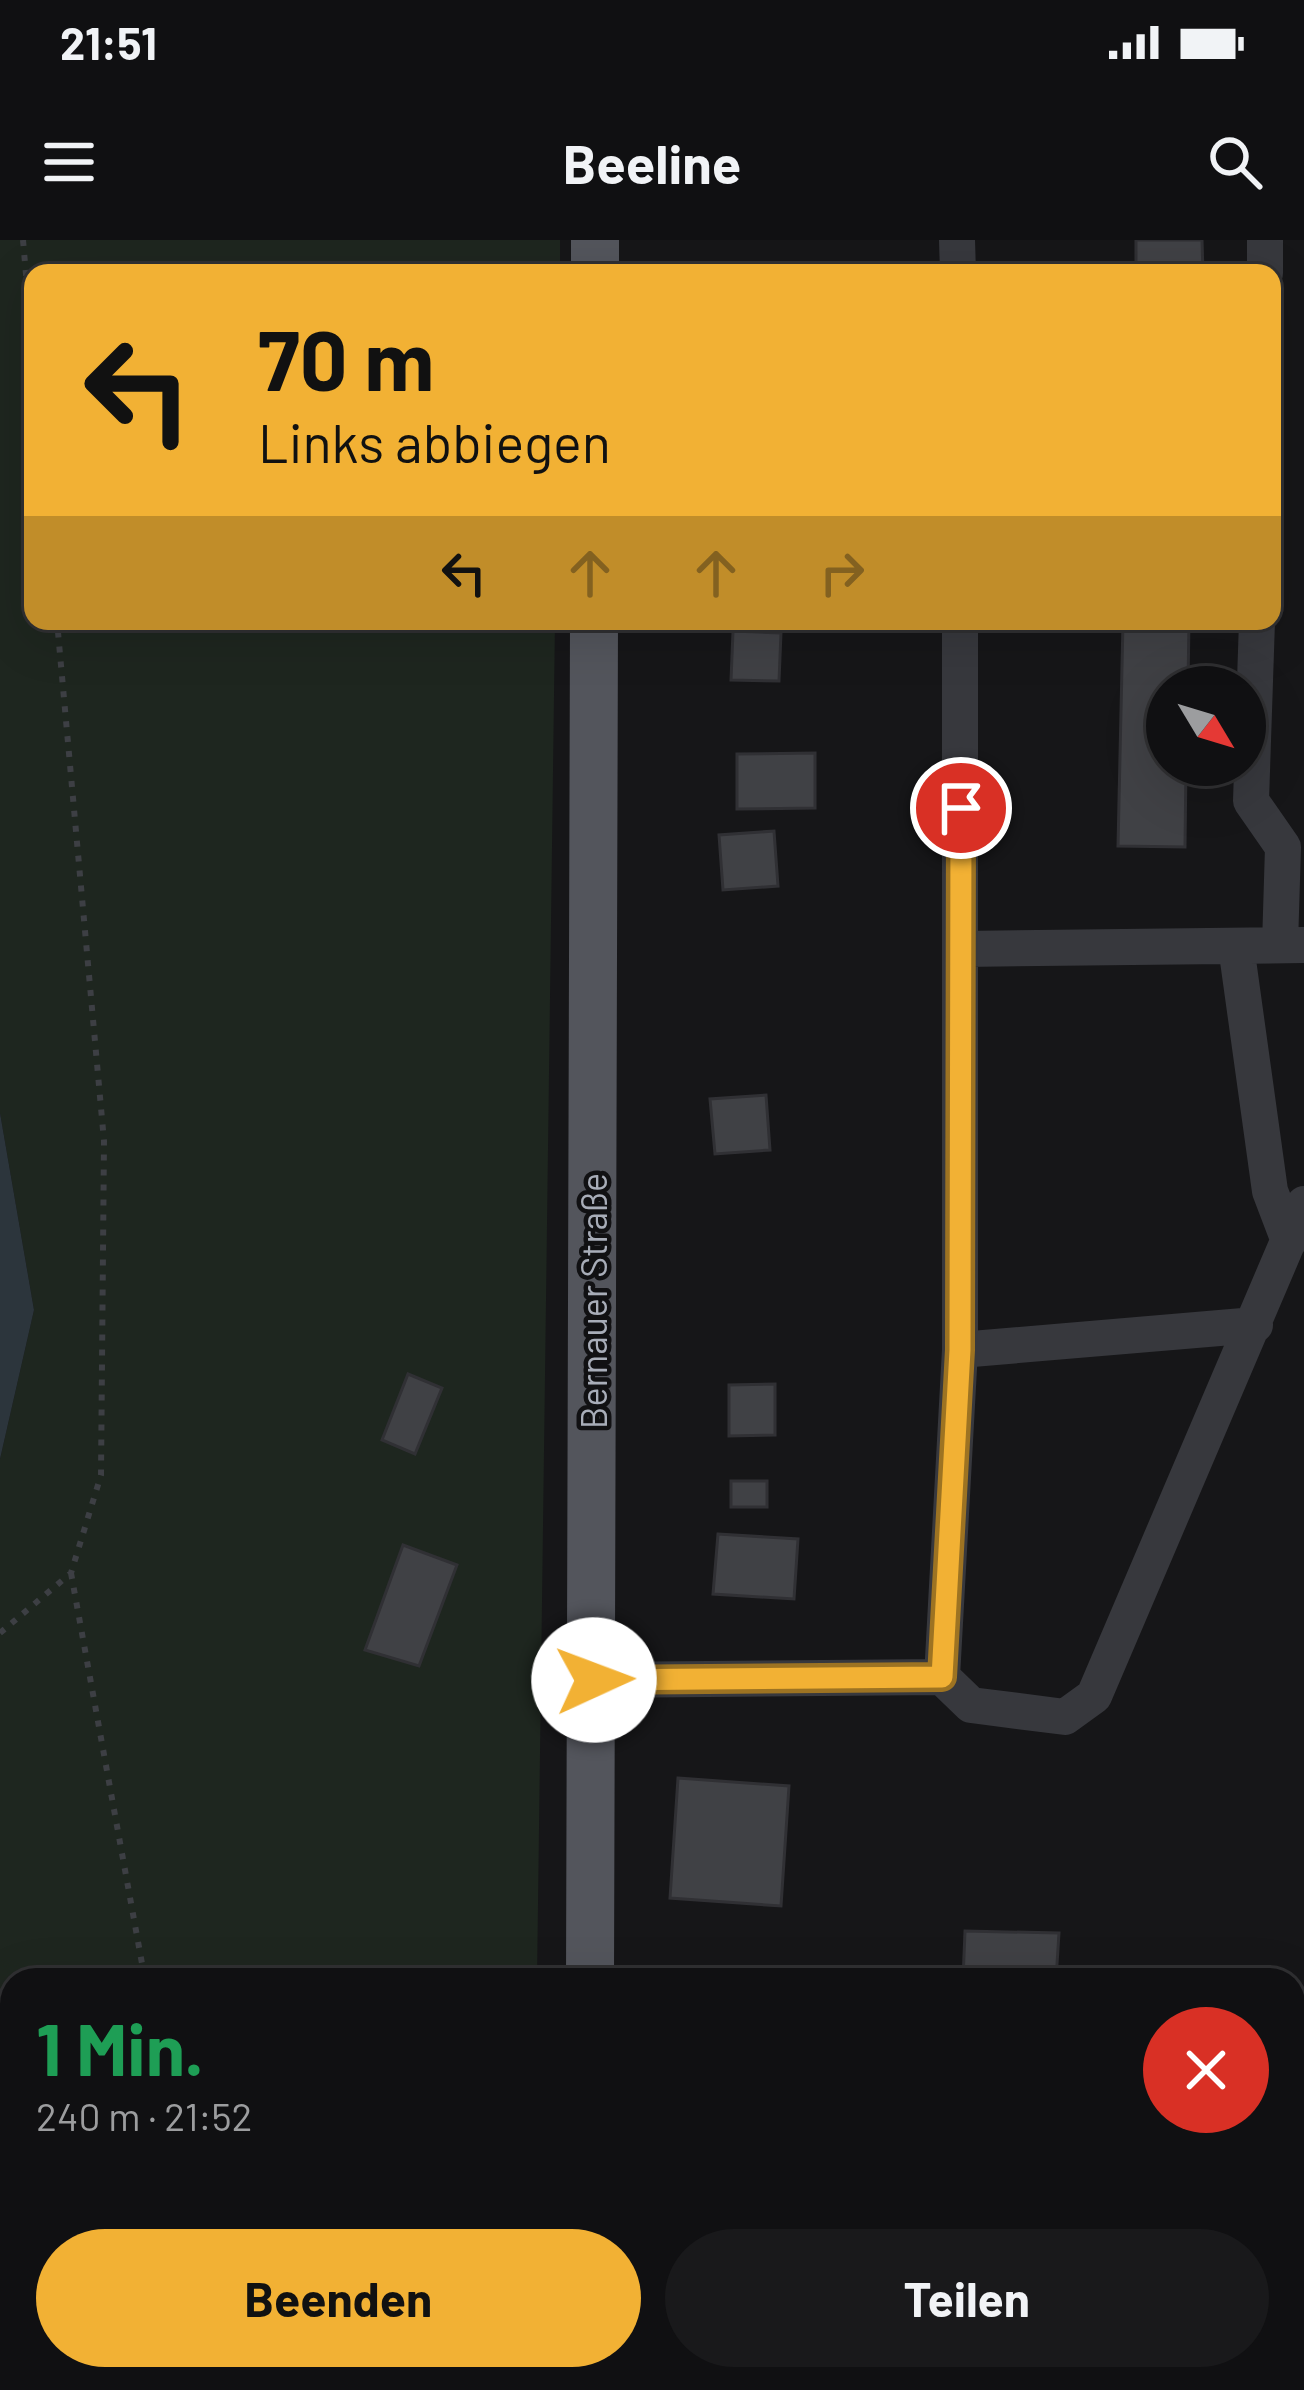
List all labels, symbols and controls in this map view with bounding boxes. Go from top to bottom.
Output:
text: 21:51 [60,15,157,69]
icon: menu [36,129,102,195]
icon: search [1202,129,1268,195]
text: Beeline [563,130,741,195]
text: 70 m [258,307,434,408]
icon: left [60,312,216,468]
text: Links abbiegen [258,409,611,474]
icon: left [431,540,497,606]
icon: ahead [557,540,623,606]
icon: ahead [683,540,749,606]
icon: right [809,540,875,606]
north arrow [1146,666,1266,786]
map controls [1146,666,1266,786]
pin [910,757,1012,859]
icon: arrive [928,775,994,841]
street label: Bernauer Straße [571,1173,614,1429]
position arrow [531,1617,657,1743]
text: 1 Min. [36,2004,204,2090]
button: close [1143,2007,1269,2133]
text: 240 m · 21:52 [36,2092,252,2139]
button: Beenden [36,2229,641,2367]
button: Teilen [665,2229,1269,2367]

